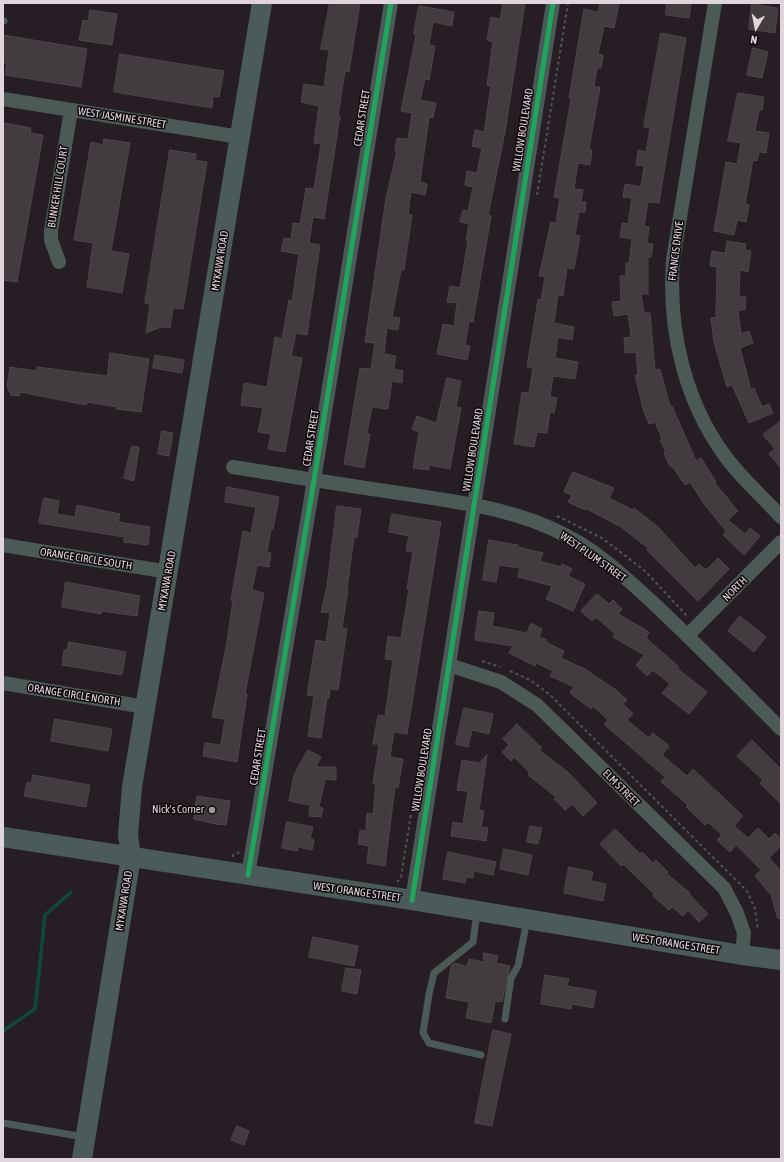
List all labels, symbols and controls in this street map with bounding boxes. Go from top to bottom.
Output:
north arrow [736,8,776,48]
text: N [750,33,758,46]
street label: WILLOW BOULEVARD [510,87,536,173]
street label: CEDAR STREET [351,89,373,147]
street label: WEST JASMINE STREET [77,105,167,131]
street label: BUNKER HILL COURT [45,145,71,229]
street label: FRANCIS DRIVE [666,220,686,282]
street label: MYKAWA ROAD [209,230,231,292]
street label: WILLOW BOULEVARD [460,407,486,493]
street label: CEDAR STREET [300,409,322,467]
street label: WEST PLUM STREET [557,529,629,585]
street label: ORANGE CIRCLE SOUTH [39,545,133,573]
street label: MYKAWA ROAD [155,550,179,612]
street label: NORTH [720,574,750,604]
street label: ORANGE CIRCLE NORTH [27,681,121,709]
street label: WILLOW BOULEVARD [409,727,435,813]
street label: CEDAR STREET [247,728,269,786]
street label: ELM STREET [600,767,642,809]
place label: Nick's Corner [152,803,204,817]
marker: Nick's Corner [207,805,217,815]
street label: MYKAWA ROAD [113,870,135,932]
street label: WEST ORANGE STREET [312,879,402,905]
street label: WEST ORANGE STREET [631,931,721,957]

